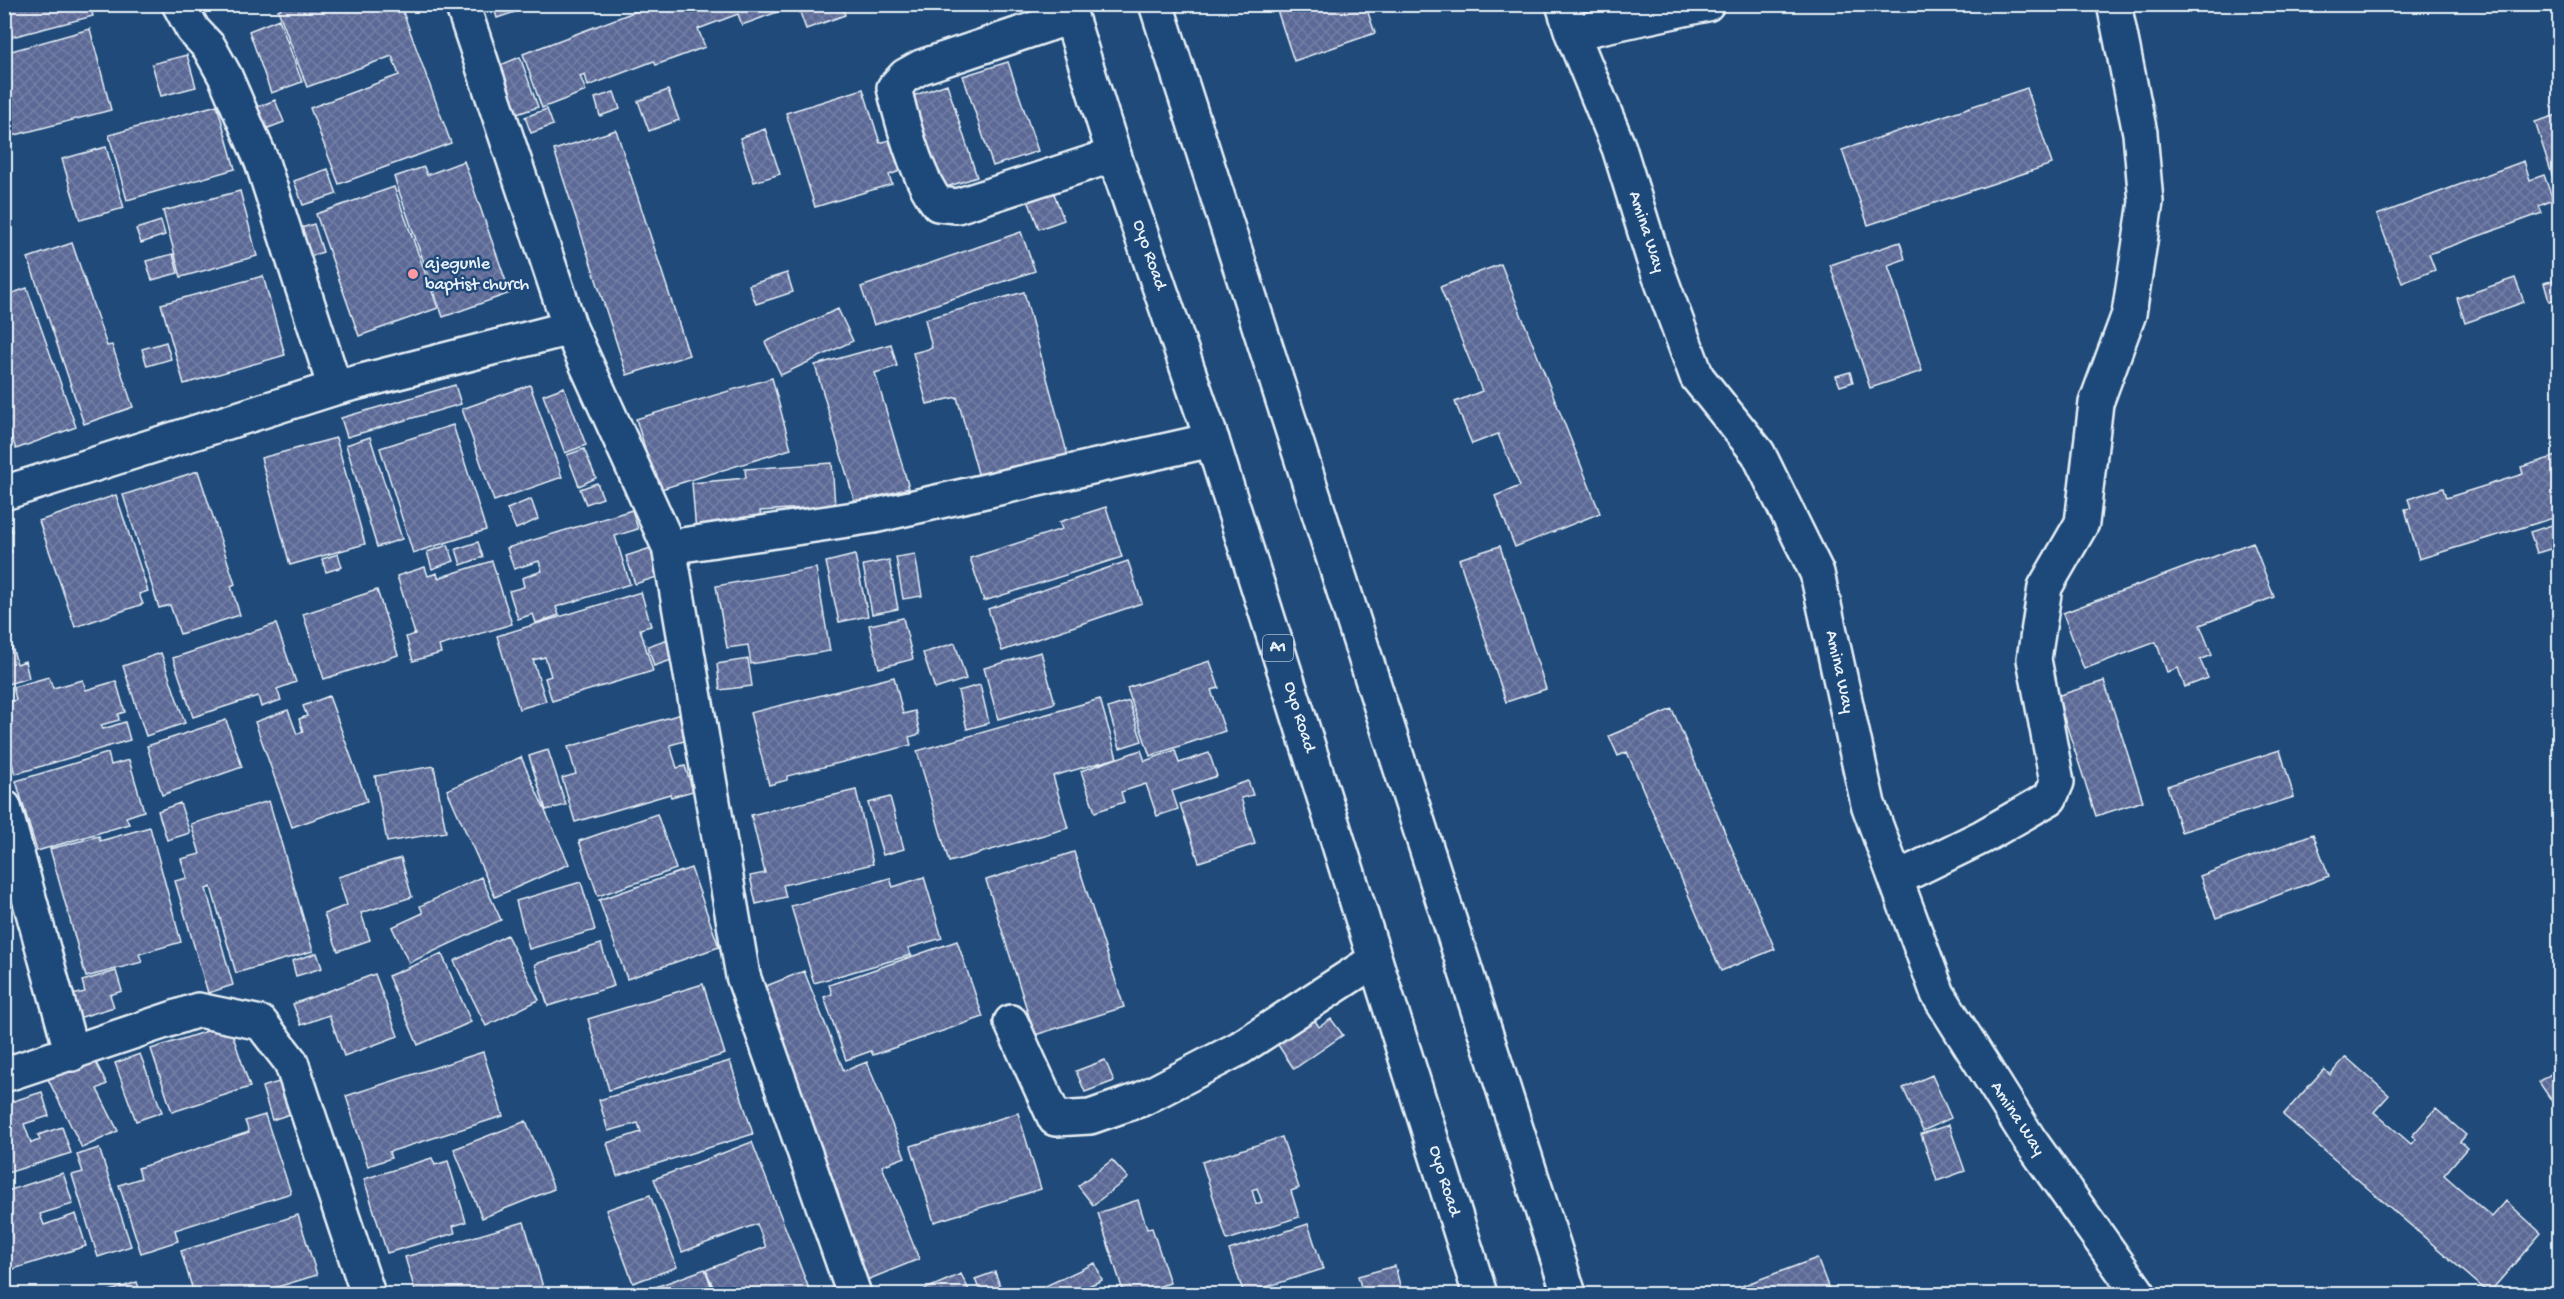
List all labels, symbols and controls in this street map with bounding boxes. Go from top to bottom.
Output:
street label: Amina Way [1623,189,1669,275]
street label: Oyo Road [1127,217,1171,294]
place label: ajegunle baptist church [425,254,530,296]
marker: ajegunle baptist church [406,267,420,281]
street label: Amina Way [1820,629,1858,716]
road number: A1 [1263,635,1293,661]
street label: Oyo Road [1278,679,1320,756]
street label: Amina Way [1985,1078,2049,1160]
street label: Oyo Road [1423,1143,1465,1220]

